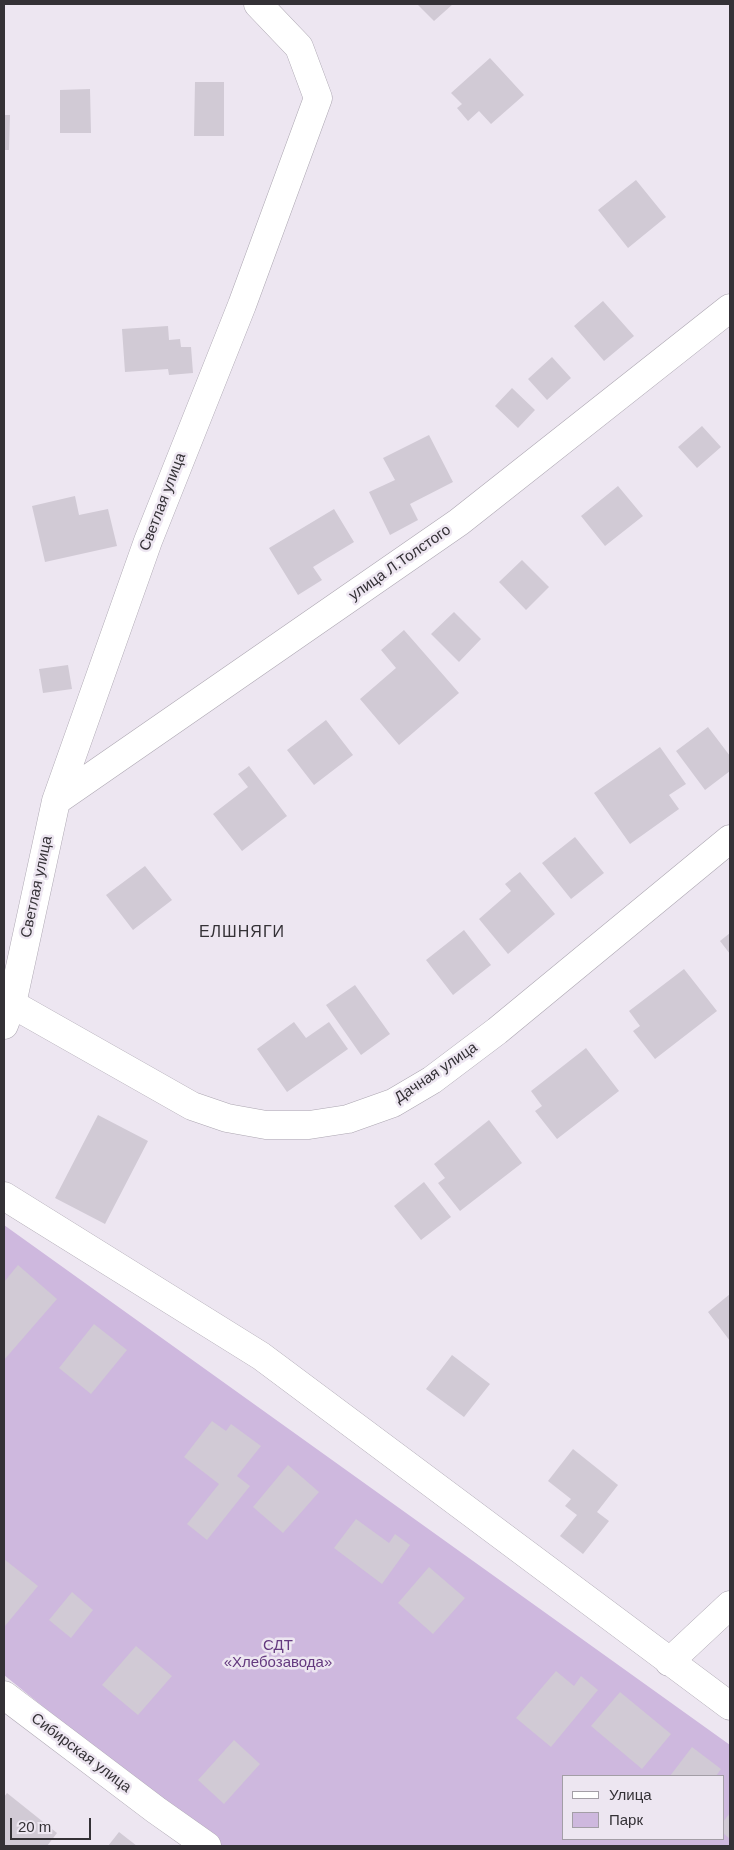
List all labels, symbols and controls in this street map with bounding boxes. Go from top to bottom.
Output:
street label: Светлая улица [136,450,190,554]
street label: улица Л.Толстого [346,521,454,605]
street label: Светлая улица [17,834,57,940]
district label: ЕЛШНЯГИ [198,923,286,943]
street label: Дачная улица [391,1039,481,1107]
park label: СДТ «Хлебозавода» [224,1637,332,1672]
street label: Сибирская улица [27,1709,135,1797]
legend [562,1775,724,1840]
text: Улица [609,1786,652,1803]
scale bar [12,1808,94,1840]
text: Парк [609,1811,643,1828]
text: 20 m [18,1818,51,1835]

